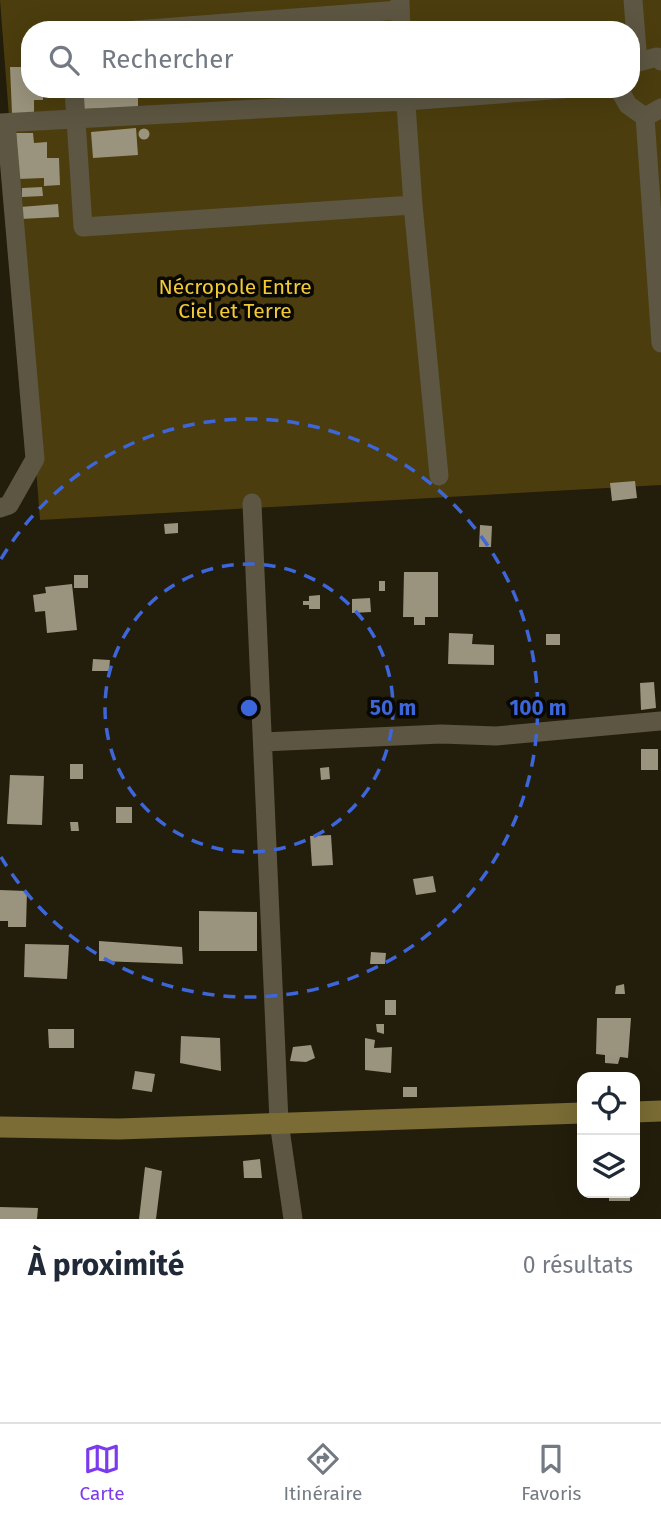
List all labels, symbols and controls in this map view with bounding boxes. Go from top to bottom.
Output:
search box [21,21,640,98]
icon: search [45,41,83,79]
text: Rechercher [101,44,233,75]
park label: Nécropole Entre Ciel et Terre [158,274,312,324]
text: 50 m [370,695,416,721]
text: 100 m [509,695,567,721]
centre of rings [237,696,261,720]
map controls [577,1072,640,1198]
button: locate [577,1072,640,1135]
button: layers [577,1135,640,1198]
text: À proximité [28,1247,184,1283]
text: 0 résultats [523,1251,633,1279]
tab: Carte [79,1440,125,1505]
tab: Itinéraire [284,1440,362,1505]
tab: Favoris [521,1440,582,1505]

